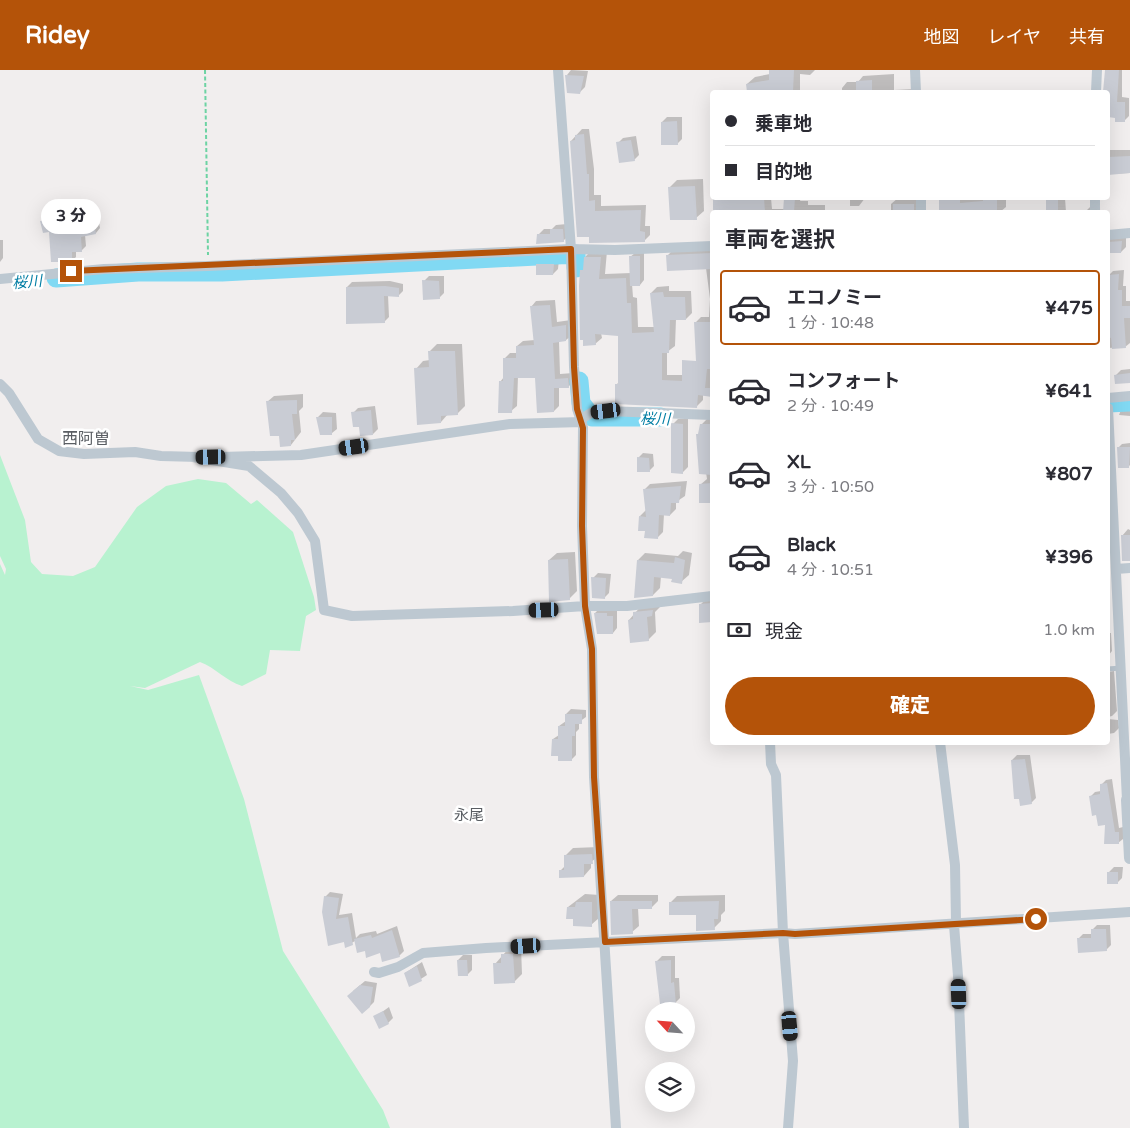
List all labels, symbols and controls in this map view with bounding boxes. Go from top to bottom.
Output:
text: Ridey [25,21,90,50]
text: 地図 [924,26,960,48]
text: レイヤ [988,26,1041,48]
text: 共有 [1069,26,1105,48]
text: 乗車地 [755,113,812,135]
text: 目的地 [755,161,812,183]
callout: 3 分 [41,198,101,234]
text: 3 分 [56,206,86,226]
text: 車両を選択 [725,227,835,253]
route end [60,260,82,282]
water label: 桜川 [11,272,45,292]
icon: car [727,285,772,330]
text: エコノミー [787,287,882,309]
text: ¥475 [1045,297,1093,319]
text: 1 分 · 10:48 [787,313,874,333]
icon: car [727,368,772,413]
text: コンフォート [787,370,900,392]
text: ¥641 [1045,380,1093,402]
text: 2 分 · 10:49 [787,396,874,416]
car [590,402,621,420]
water label: 桜川 [640,410,672,428]
district label: 西阿曽 [62,429,110,449]
car [338,437,369,457]
car [195,449,226,465]
icon: car [727,451,772,496]
text: XL [787,451,811,473]
text: ¥807 [1045,463,1093,485]
text: 3 分 · 10:50 [787,477,874,497]
icon: car [727,534,772,579]
text: Black [787,534,836,556]
text: ¥396 [1045,546,1093,568]
text: 4 分 · 10:51 [787,560,874,580]
car [528,602,559,618]
icon: cash [725,616,753,644]
text: 1.0 km [1043,620,1095,640]
text: 現金 [765,621,803,643]
button: 確定 [725,677,1095,735]
district label: 永尾 [454,806,484,824]
route start [1025,908,1047,930]
car [510,938,541,954]
car [950,979,967,1009]
north arrow [645,1002,695,1052]
map controls [645,1002,695,1112]
car [781,1010,798,1042]
button: layers [645,1062,695,1112]

